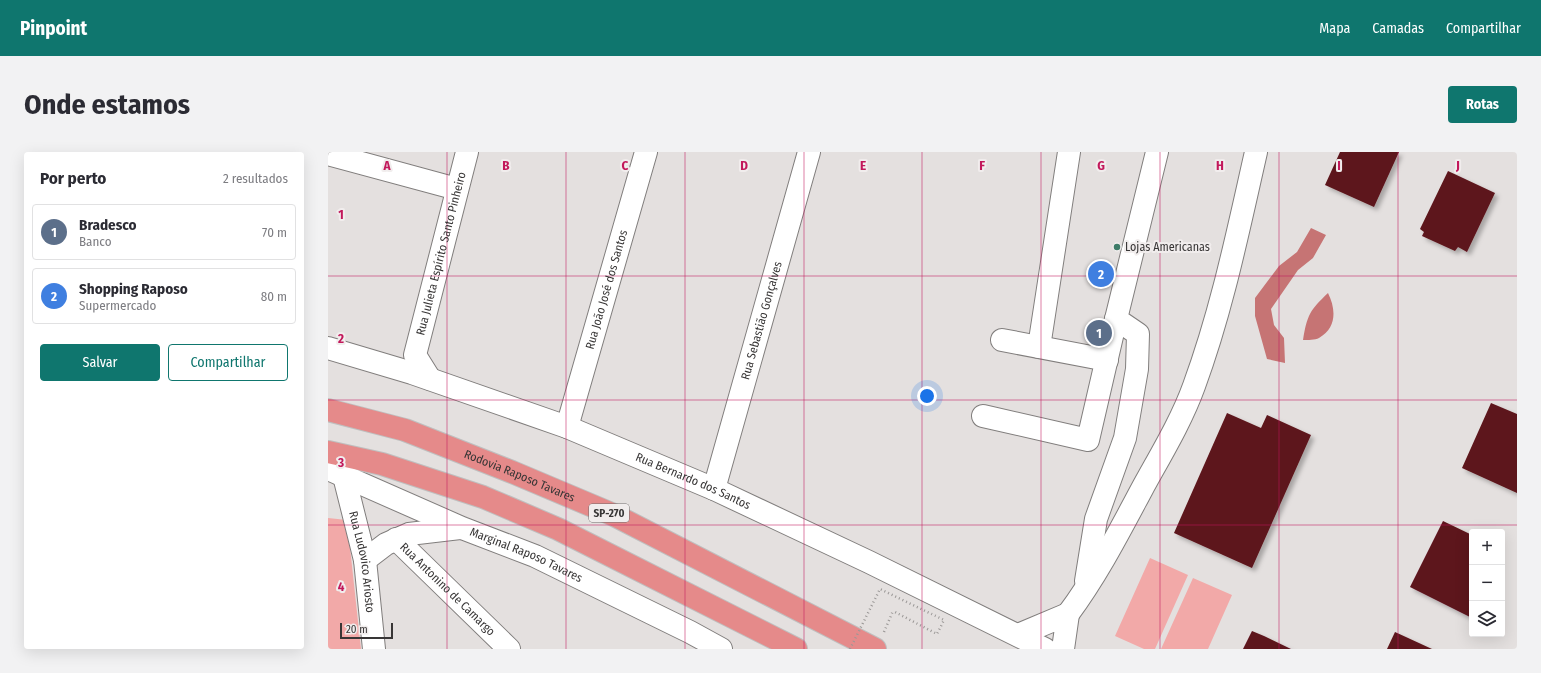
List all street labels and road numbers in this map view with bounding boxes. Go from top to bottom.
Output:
street label: Rua Julieta Espírito Santo Pinheiro [413,170,469,337]
street label: Rua João José dos Santos [583,228,630,351]
street label: Rua Sebastião Gonçalves [738,260,785,381]
street label: Rodovia Raposo Tavares [462,447,577,505]
street label: Rua Bernardo dos Santos [634,450,753,512]
road number: SP-270 [589,504,629,522]
street label: Rua Ludovico Ariosto [346,510,377,613]
street label: Marginal Raposo Tavares [468,525,585,585]
street label: Rua Antonino de Camargo [397,540,498,639]

